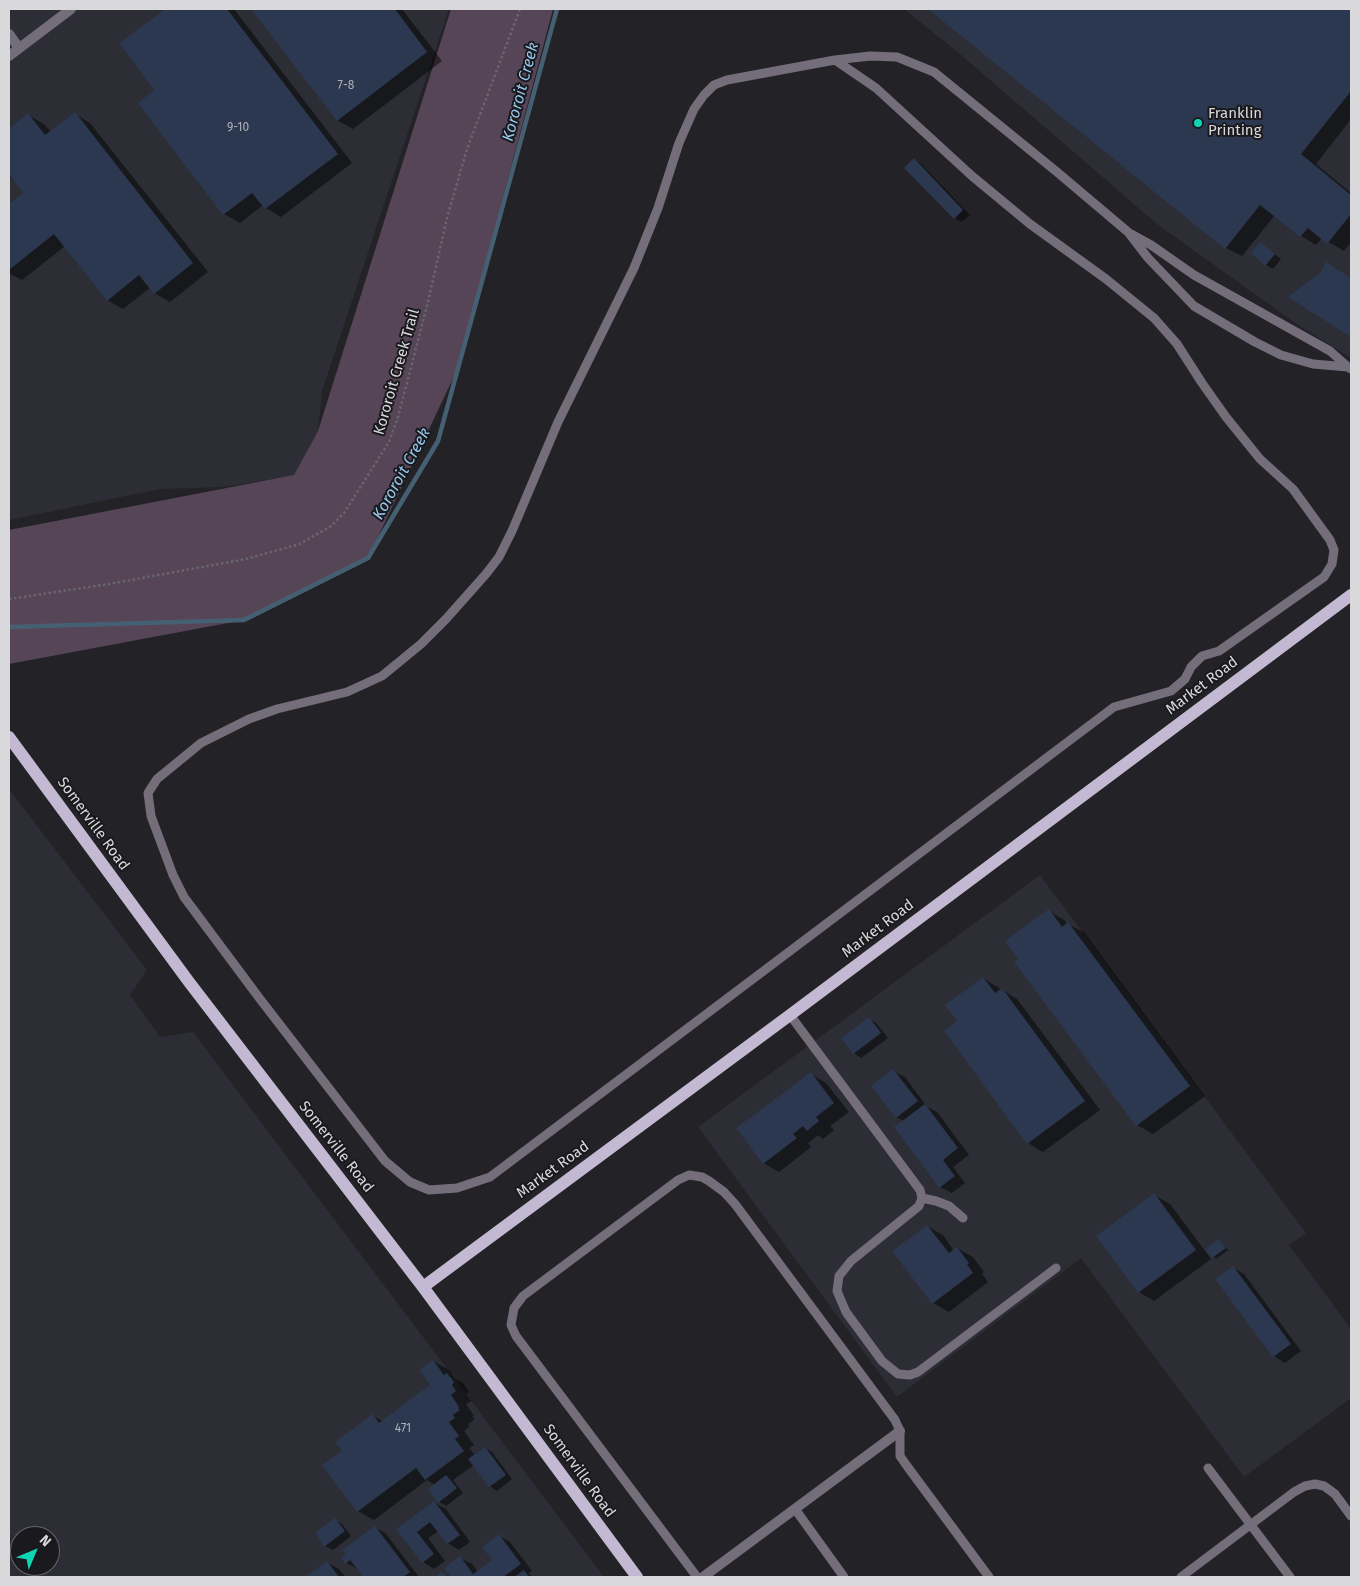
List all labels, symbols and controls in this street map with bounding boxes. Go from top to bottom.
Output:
water label: Kororoit Creek [499,40,543,144]
house number: 7-8 [338,79,354,93]
place label: Franklin Printing [1208,105,1262,140]
marker: Franklin Printing [1192,117,1204,129]
house number: 9-10 [227,121,249,135]
street label: Kororoit Creek Trail [370,307,424,437]
water label: Kororoit Creek [369,425,435,523]
street label: Market Road [1163,653,1241,719]
street label: Somerville Road [53,774,133,874]
street label: Market Road [839,896,917,962]
street label: Somerville Road [295,1098,377,1196]
street label: Market Road [513,1138,593,1202]
street label: Somerville Road [539,1421,619,1521]
house number: 471 [395,1422,411,1436]
north arrow [10,1526,60,1576]
text: N [36,1531,55,1550]

